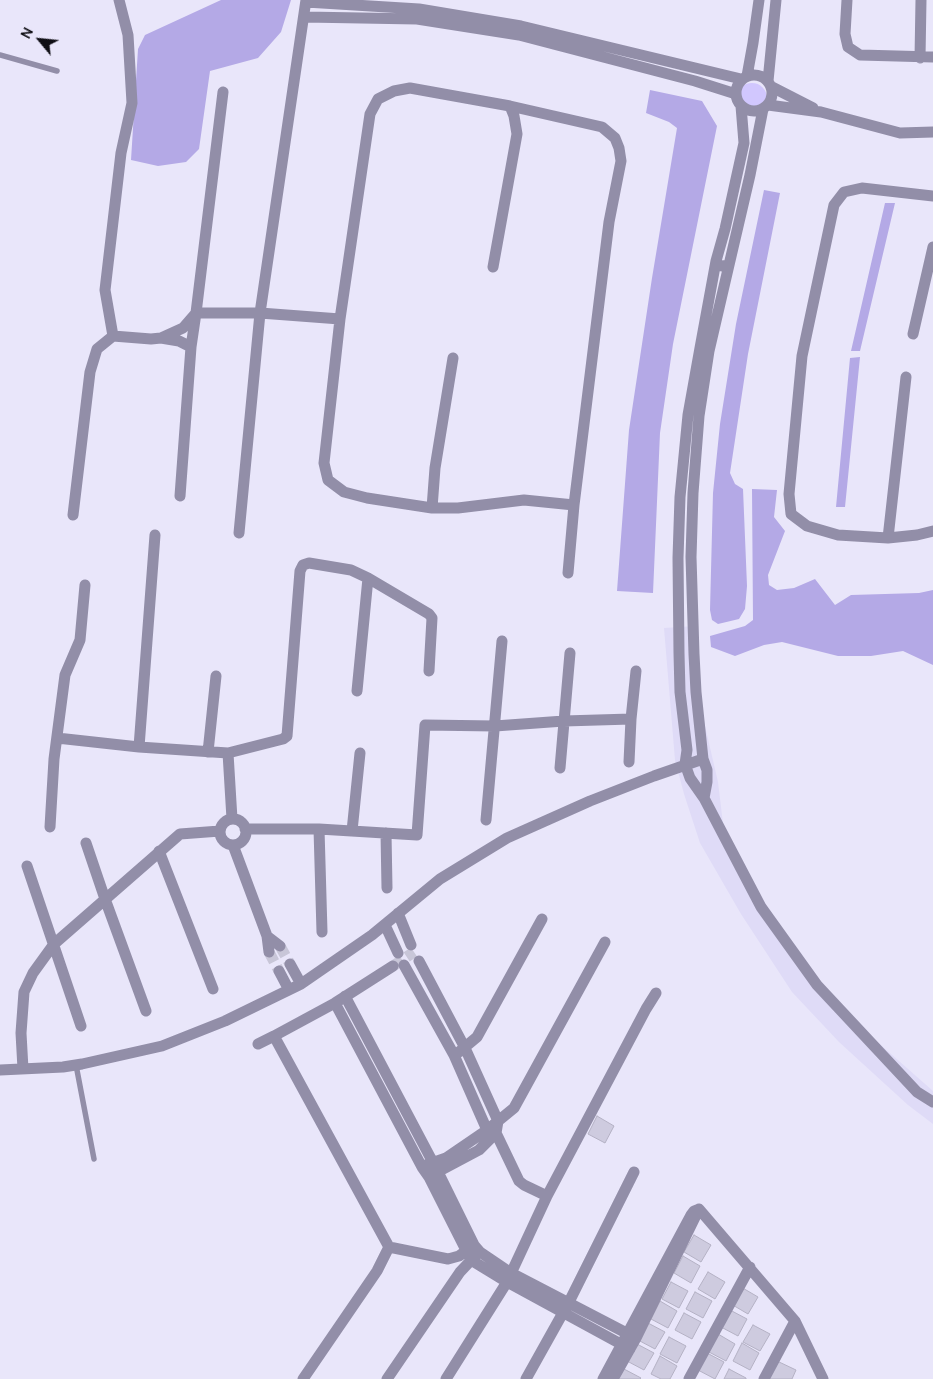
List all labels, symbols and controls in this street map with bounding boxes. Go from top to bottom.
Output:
north arrow [15,15,65,65]
text: N [16,24,37,42]

